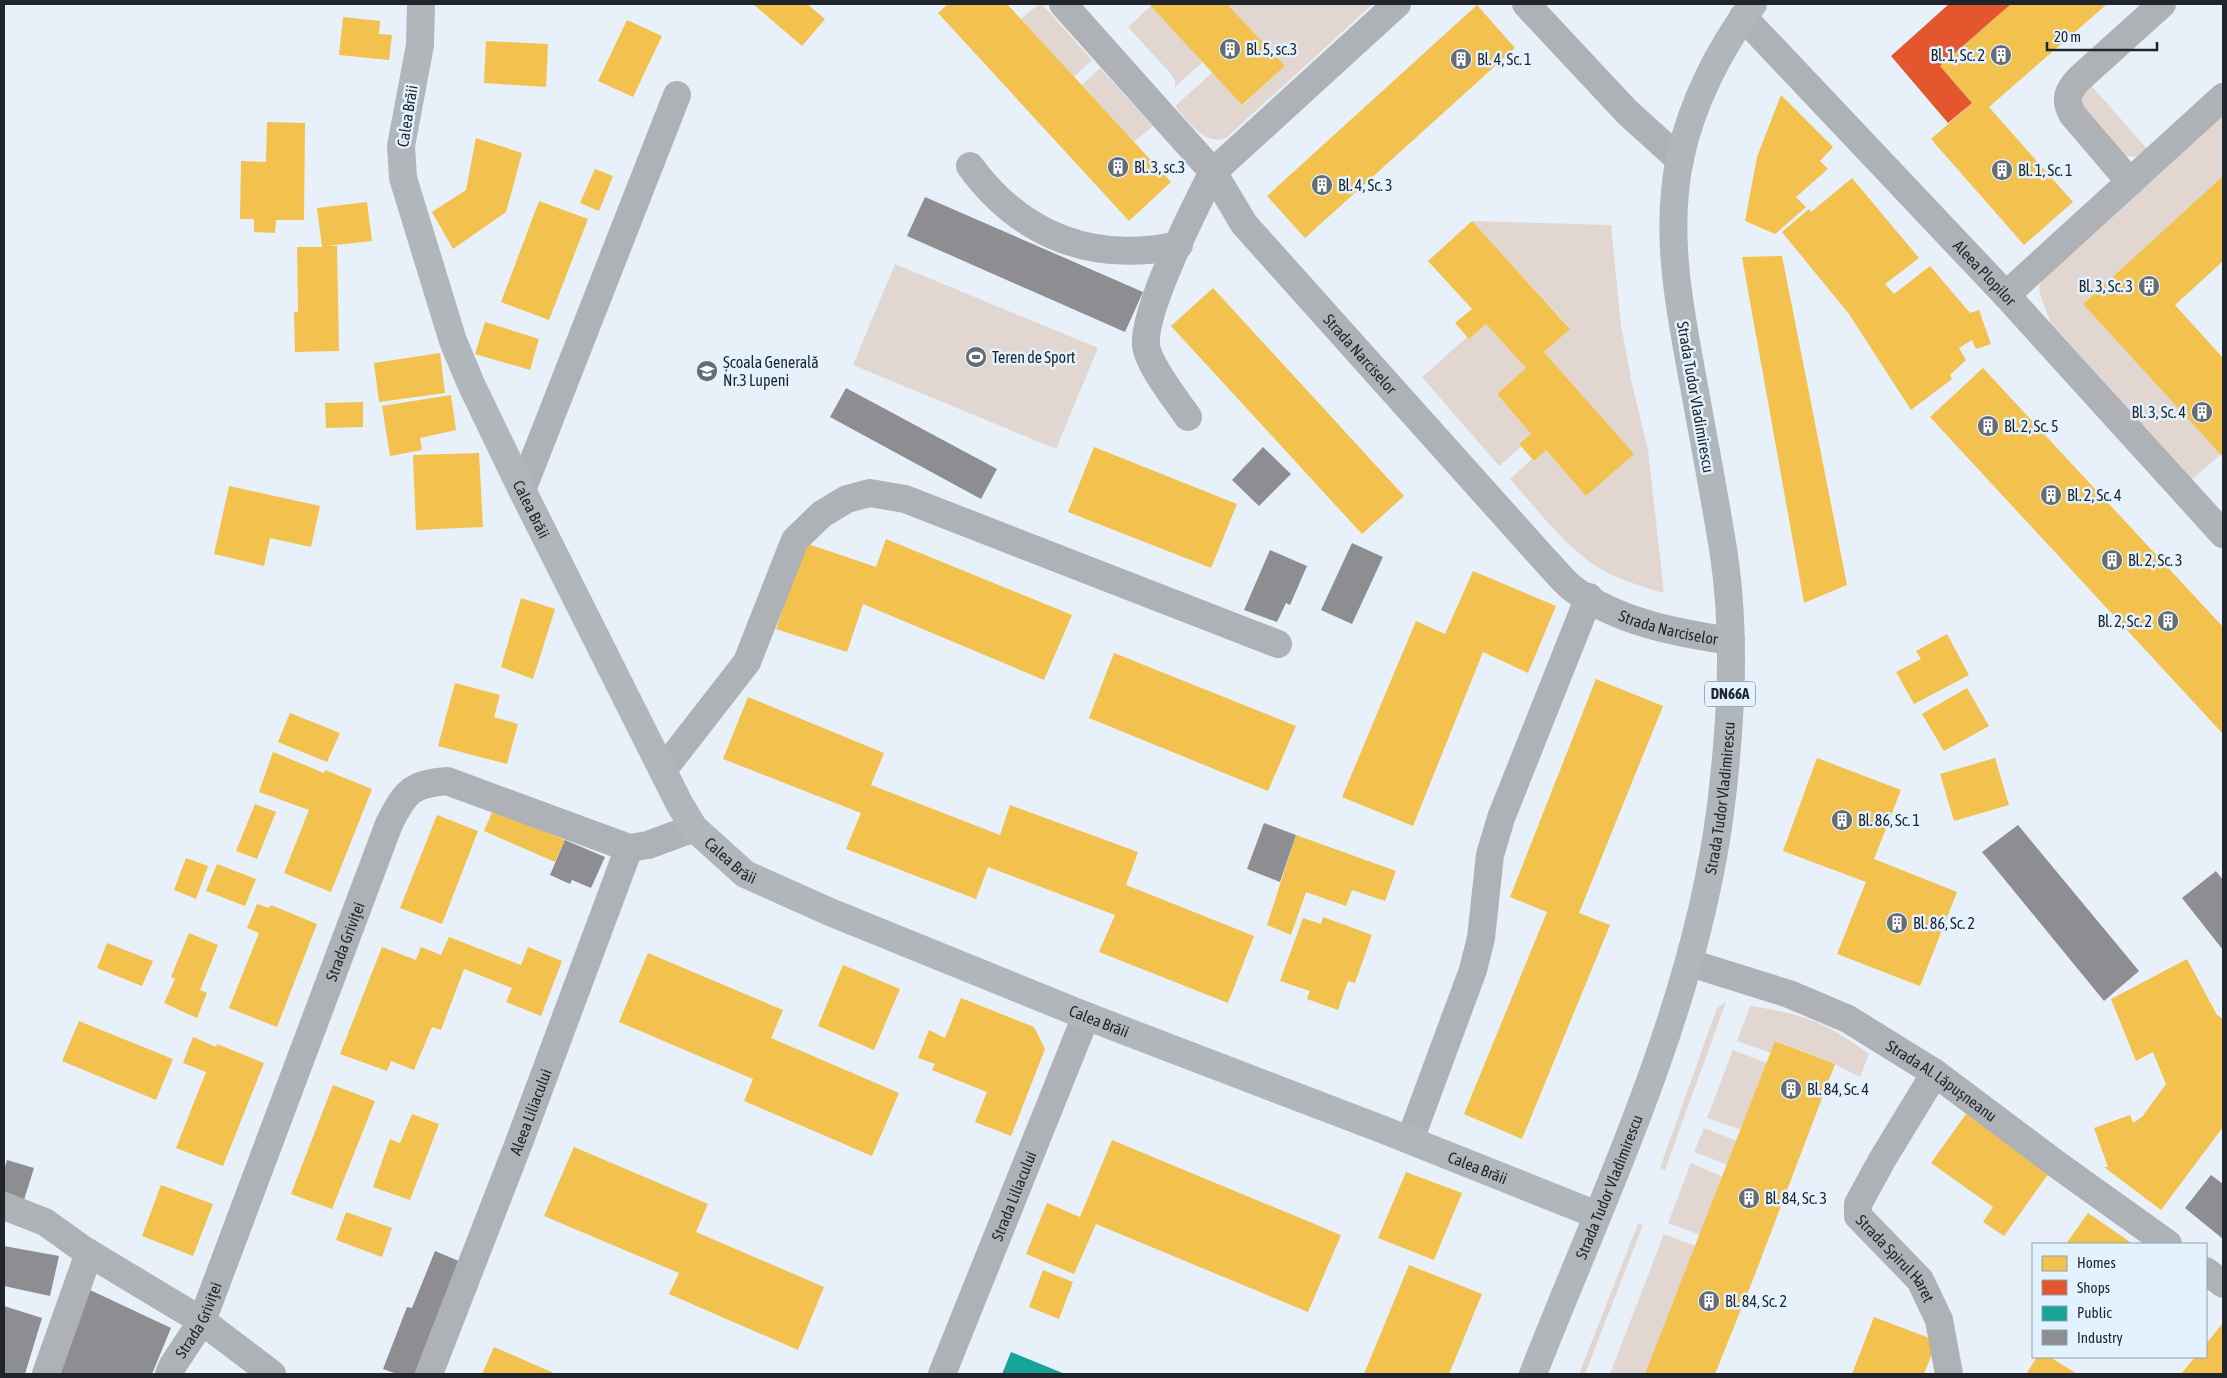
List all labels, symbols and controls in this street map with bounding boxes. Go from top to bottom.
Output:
scale bar [2047,20,2157,52]
text: 20 m [2054,28,2081,45]
building icon: Bl. 5, sc.3 [1218,37,1242,61]
place label: Bl. 5, sc.3 [1246,40,1297,58]
building icon: Bl. 1, Sc. 2 [1989,43,2013,67]
place label: Bl. 1, Sc. 2 [1930,46,1985,64]
building icon: Bl. 4, Sc. 1 [1449,47,1473,71]
place label: Bl. 4, Sc. 1 [1477,50,1532,68]
street label: Calea Brăii [393,84,421,148]
building icon: Bl. 3, sc.3 [1106,155,1130,179]
place label: Bl. 3, sc.3 [1134,158,1185,176]
building icon: Bl. 1, Sc. 1 [1990,158,2014,182]
place label: Bl. 1, Sc. 1 [2018,161,2073,179]
building icon: Bl. 4, Sc. 3 [1310,173,1334,197]
place label: Bl. 4, Sc. 3 [1338,176,1393,194]
street label: Aleea Plopilor [1950,236,2020,309]
building icon: Bl. 3, Sc. 3 [2137,274,2161,298]
place label: Bl. 3, Sc. 3 [2078,277,2133,295]
street label: Strada Narciselor [1320,310,1401,398]
street label: Strada Tudor Vladimirescu [1674,320,1718,474]
sports icon: Teren de Sport [964,345,988,369]
place label: Teren de Sport [992,348,1076,367]
place label: Școala Generală Nr.3 Lupeni [723,353,819,390]
school or university icon: Școala Generală Nr.3 Lupeni [695,359,719,383]
building icon: Bl. 3, Sc. 4 [2190,400,2214,424]
place label: Bl. 3, Sc. 4 [2131,403,2186,421]
building icon: Bl. 2, Sc. 5 [1976,414,2000,438]
place label: Bl. 2, Sc. 5 [2004,417,2059,435]
street label: Calea Brăii [510,477,554,541]
building icon: Bl. 2, Sc. 4 [2039,483,2063,507]
place label: Bl. 2, Sc. 4 [2067,486,2122,504]
building icon: Bl. 2, Sc. 3 [2100,548,2124,572]
place label: Bl. 2, Sc. 3 [2128,551,2183,569]
street label: Strada Narciselor [1617,606,1719,648]
building icon: Bl. 2, Sc. 2 [2156,609,2180,633]
place label: Bl. 2, Sc. 2 [2097,612,2152,630]
road number: DN66A [1705,682,1755,706]
street label: Strada Tudor Vladimirescu [1701,721,1738,876]
building icon: Bl. 86, Sc. 1 [1830,808,1854,832]
place label: Bl. 86, Sc. 1 [1858,811,1920,829]
street label: Calea Brăii [701,833,759,887]
street label: Strada Griviţei [322,899,368,984]
building icon: Bl. 86, Sc. 2 [1885,911,1909,935]
place label: Bl. 86, Sc. 2 [1913,914,1975,932]
street label: Calea Brăii [1067,1001,1131,1041]
street label: Strada Al. Lăpușneanu [1883,1036,2000,1125]
street label: Aleea Liliacului [506,1066,555,1158]
building icon: Bl. 84, Sc. 4 [1779,1077,1803,1101]
place label: Bl. 84, Sc. 4 [1807,1080,1869,1098]
street label: Strada Tudor Vladimirescu [1572,1112,1646,1262]
street label: Calea Brăii [1445,1147,1510,1187]
street label: Strada Liliacului [988,1148,1040,1243]
building icon: Bl. 84, Sc. 3 [1737,1186,1761,1210]
place label: Bl. 84, Sc. 3 [1765,1189,1827,1207]
street label: Strada Spirul Haret [1853,1211,1938,1305]
legend [2032,1243,2207,1358]
text: Homes [2077,1254,2116,1271]
street label: Strada Griviţei [171,1279,225,1361]
text: Shops [2077,1279,2110,1296]
building icon: Bl. 84, Sc. 2 [1697,1289,1721,1313]
place label: Bl. 84, Sc. 2 [1725,1292,1787,1310]
text: Public [2077,1304,2112,1321]
text: Industry [2077,1329,2123,1346]

